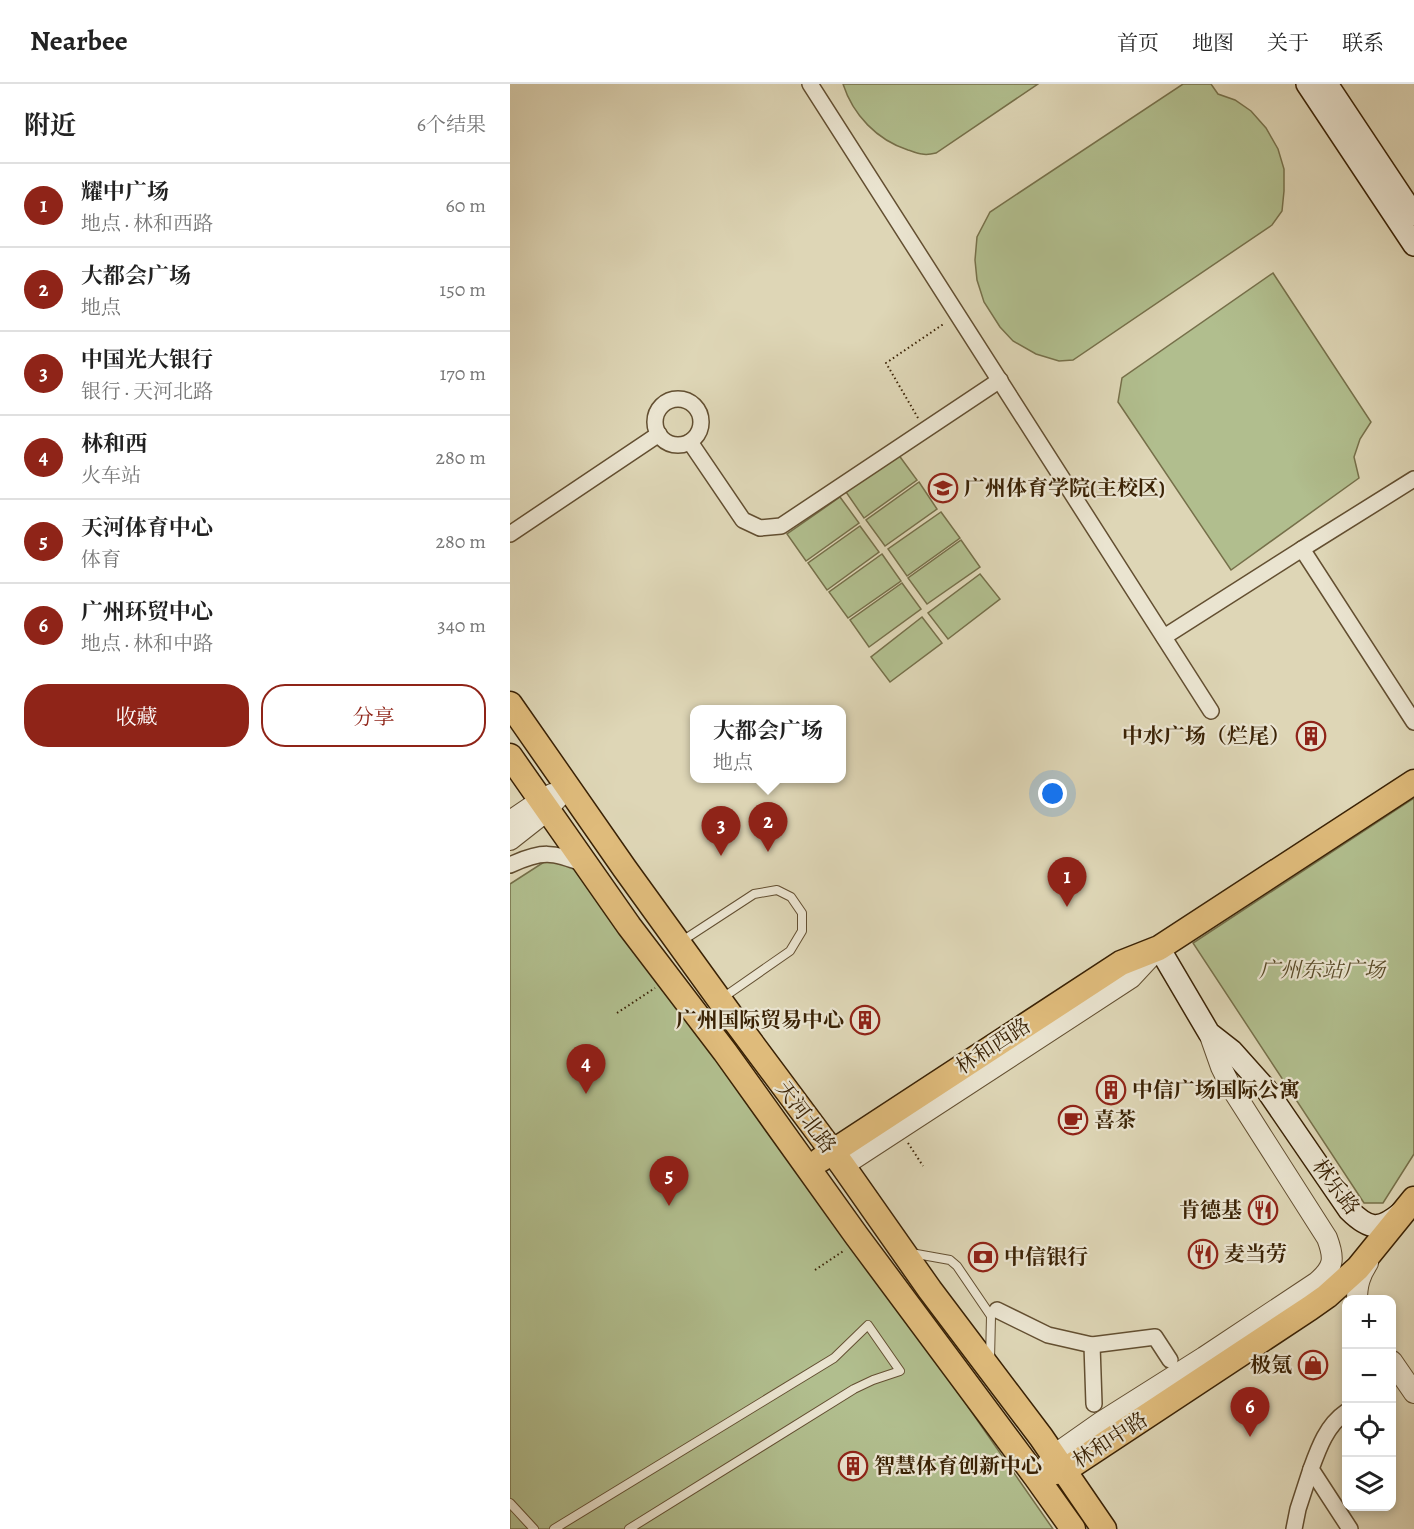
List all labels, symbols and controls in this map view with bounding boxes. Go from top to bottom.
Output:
text: Nearbee [30,22,128,60]
text: 首页 [1117,29,1159,57]
text: 地图 [1192,29,1234,57]
text: 关于 [1267,29,1309,57]
text: 联系 [1342,29,1384,57]
text: 附近 [24,108,76,143]
text: 6个结果 [417,111,486,138]
text: 耀中广场 [81,177,169,207]
text: 1 [40,192,47,219]
text: 60 m [446,192,486,219]
text: 地点 · 林和西路 [81,210,213,237]
text: 大都会广场 [81,261,191,291]
text: 2 [39,276,48,303]
text: 150 m [439,276,486,303]
text: 地点 [81,294,121,321]
text: 中国光大银行 [81,345,213,375]
text: 3 [39,360,48,387]
text: 170 m [440,360,486,387]
text: 银行 · 天河北路 [81,378,213,405]
text: 林和西 [81,429,147,459]
text: 4 [39,444,48,471]
text: 280 m [436,444,486,471]
text: 火车站 [81,462,141,489]
school or university icon: 广州体育学院(主校区) [927,472,959,504]
place label: 广州体育学院(主校区) [964,474,1165,502]
text: 天河体育中心 [81,513,213,543]
text: 5 [39,528,48,555]
text: 280 m [436,528,486,555]
text: 体育 [81,546,121,573]
text: 广州环贸中心 [81,597,213,627]
text: 6 [39,612,48,639]
text: 340 m [437,612,486,639]
text: 地点 · 林和中路 [81,630,213,657]
button: 收藏 [24,684,249,747]
button: 分享 [261,684,486,747]
popup [690,705,846,783]
text: 大都会广场 [713,716,823,746]
building icon: 中水广场（烂尾） [1295,720,1327,752]
place label: 中水广场（烂尾） [1122,722,1290,750]
text: 地点 [713,749,753,776]
your location [1038,779,1067,808]
pin: 2 [748,802,788,852]
pin: 3 [702,806,740,856]
pin: 1 [1048,858,1086,907]
park label: 广州东站广场 [1259,956,1387,984]
building icon: 广州国际贸易中心 [849,1004,881,1036]
place label: 广州国际贸易中心 [676,1006,844,1034]
street label: 林和西路 [950,1011,1036,1081]
pin: 4 [566,1044,606,1094]
building icon: 中信广场国际公寓 [1095,1074,1127,1106]
street label: 天河北路 [770,1075,842,1159]
place label: 中信广场国际公寓 [1132,1076,1300,1104]
cafe icon: 喜茶 [1057,1104,1089,1136]
place label: 喜茶 [1094,1106,1136,1134]
street label: 林乐路 [1306,1153,1366,1221]
pin: 5 [650,1156,688,1206]
restaurant icon: 肯德基 [1247,1194,1279,1226]
place label: 肯德基 [1179,1196,1242,1224]
restaurant icon: 麦当劳 [1187,1238,1219,1270]
place label: 麦当劳 [1224,1240,1287,1268]
bank icon: 中信银行 [967,1241,999,1273]
place label: 中信银行 [1004,1243,1088,1271]
map controls [1342,1295,1396,1511]
button: + [1342,1295,1396,1349]
shop icon: 极氪 [1297,1349,1329,1381]
button: − [1342,1349,1396,1403]
place label: 极氪 [1250,1351,1292,1379]
pin: 6 [1230,1388,1270,1437]
button: locate [1342,1403,1396,1457]
street label: 林和中路 [1067,1405,1153,1475]
building icon: 智慧体育创新中心 [837,1450,869,1482]
place label: 智慧体育创新中心 [874,1452,1042,1480]
button: layers [1342,1457,1396,1511]

